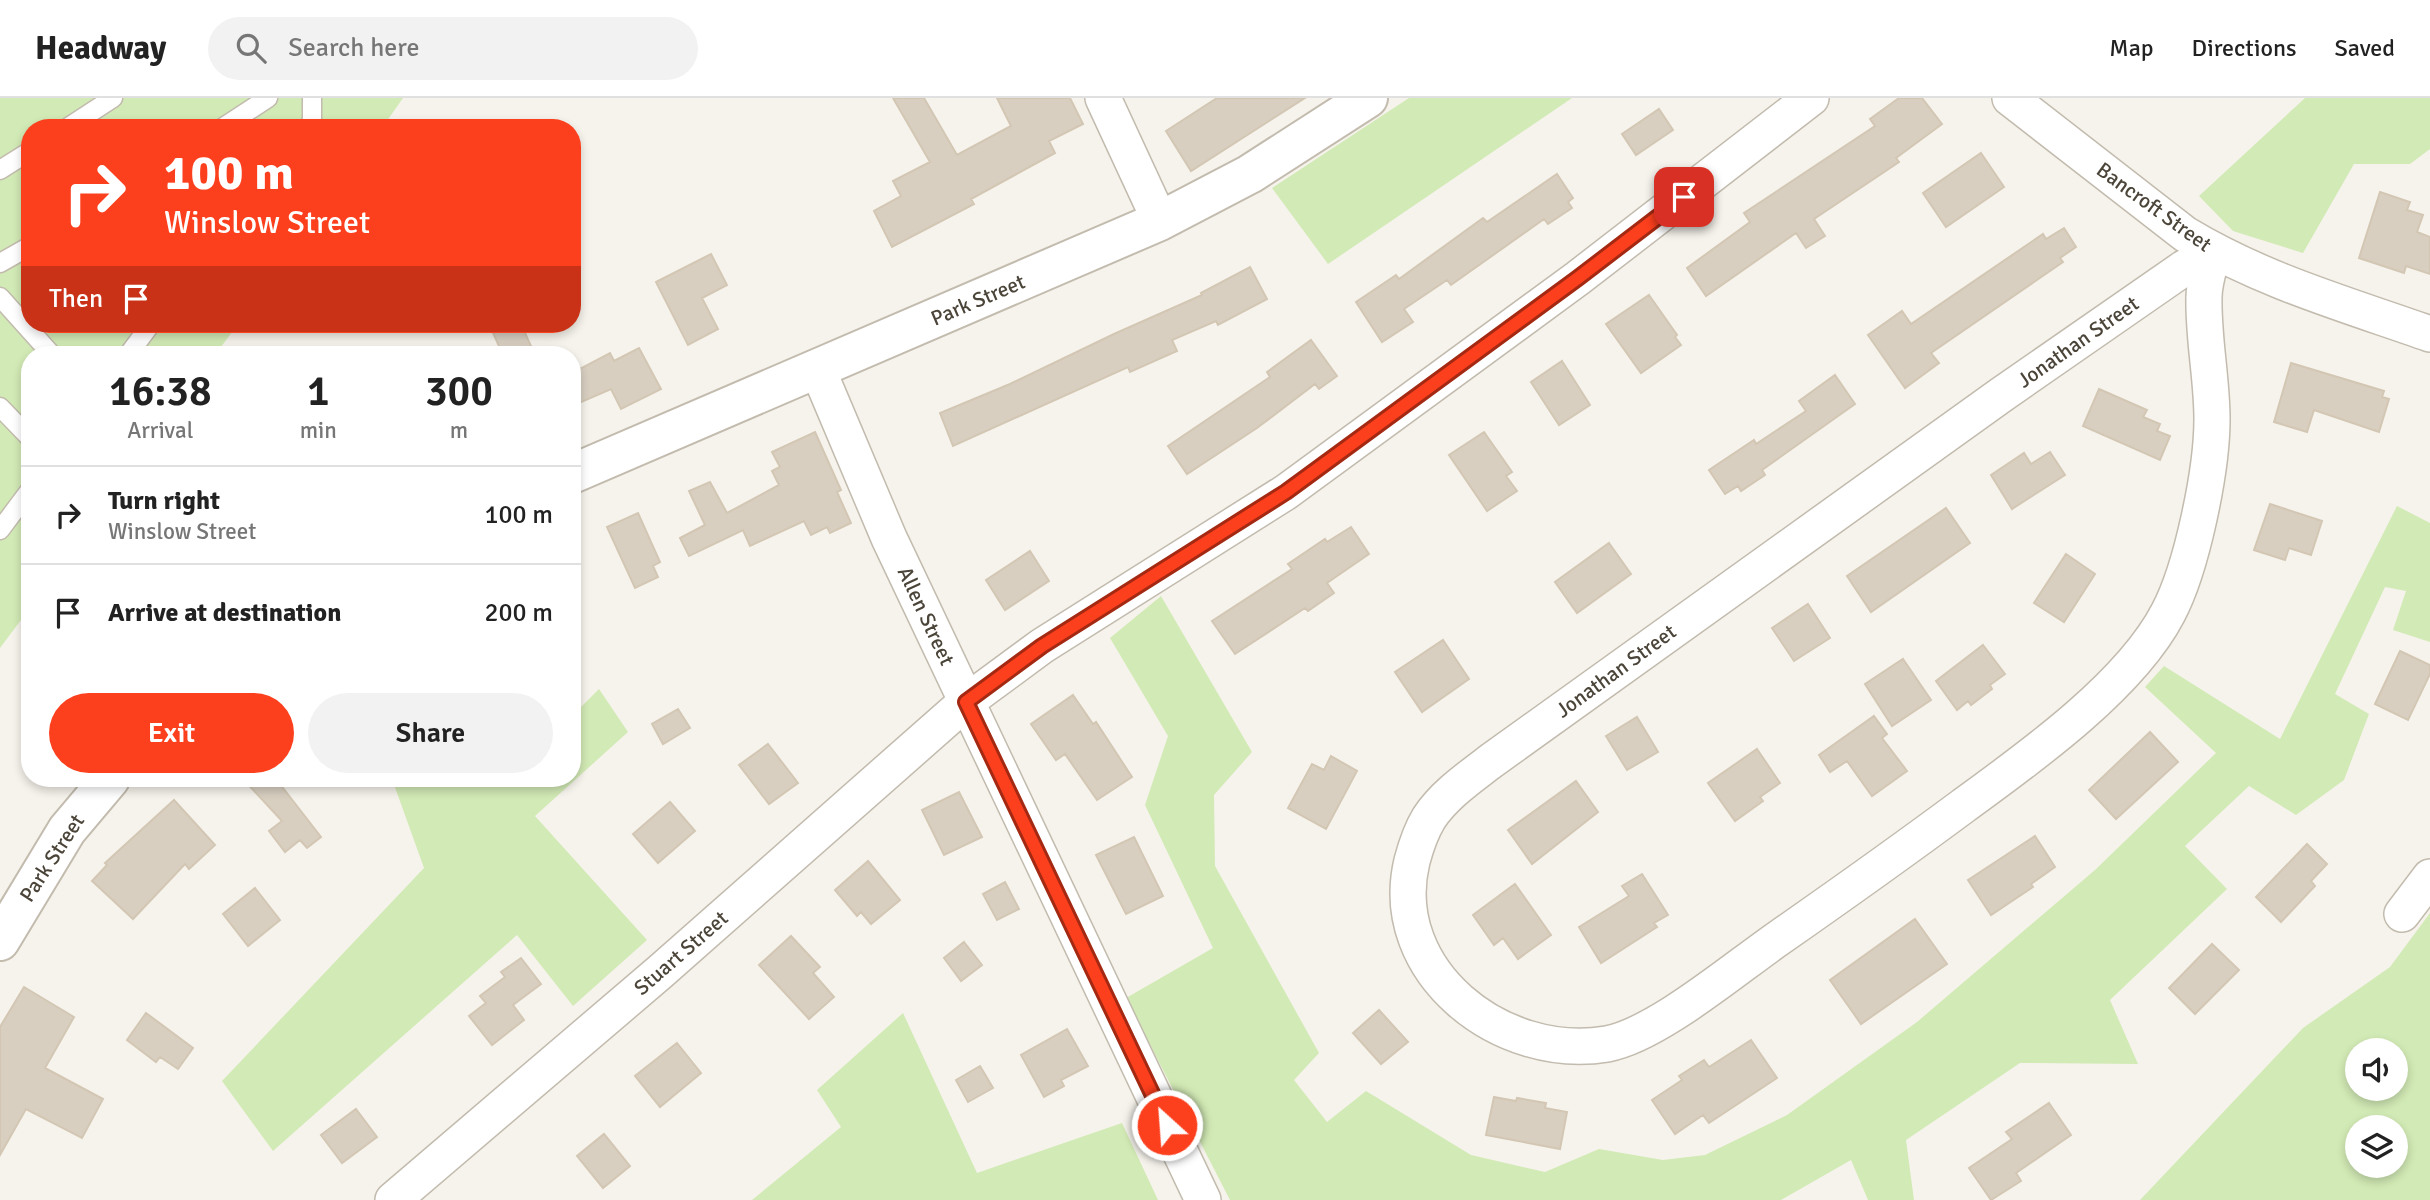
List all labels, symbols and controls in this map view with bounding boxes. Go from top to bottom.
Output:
search box [208,17,698,80]
text: Headway [35,28,166,69]
icon: search [232,29,270,67]
text: Search here [288,32,419,64]
text: Map [2109,33,2154,63]
text: Directions [2192,33,2297,63]
text: Saved [2335,33,2395,63]
text: 100 m [164,143,294,203]
icon: right [49,147,140,238]
street label: Bancroft Street [2091,157,2217,257]
pin [1654,167,1714,227]
icon: arrive [1665,178,1703,216]
text: Winslow Street [164,203,370,242]
street label: Park Street [927,269,1029,331]
icon: arrive [117,280,155,318]
text: Then [49,283,103,315]
street label: Jonathan Street [2012,291,2144,393]
text: 16:38 [109,366,212,417]
text: 1 [307,366,330,417]
text: 300 [425,366,493,417]
text: Arrival [127,416,193,445]
text: min [300,416,337,445]
text: m [450,416,468,445]
text: Turn right [108,485,220,517]
icon: right [49,496,87,534]
text: 100 m [484,499,553,531]
text: Winslow Street [108,517,256,546]
street label: Allen Street [892,563,960,669]
icon: arrive [49,594,87,632]
text: Arrive at destination [108,597,341,629]
text: 200 m [484,597,553,629]
street label: Jonathan Street [1551,619,1681,723]
button: Exit [49,693,294,773]
button: Share [308,693,553,773]
street label: Park Street [14,809,90,907]
street label: Stuart Street [629,905,733,1001]
map controls [2345,1038,2408,1178]
button: sound [2345,1038,2408,1101]
position arrow [1130,1088,1204,1162]
button: layers [2345,1115,2408,1178]

